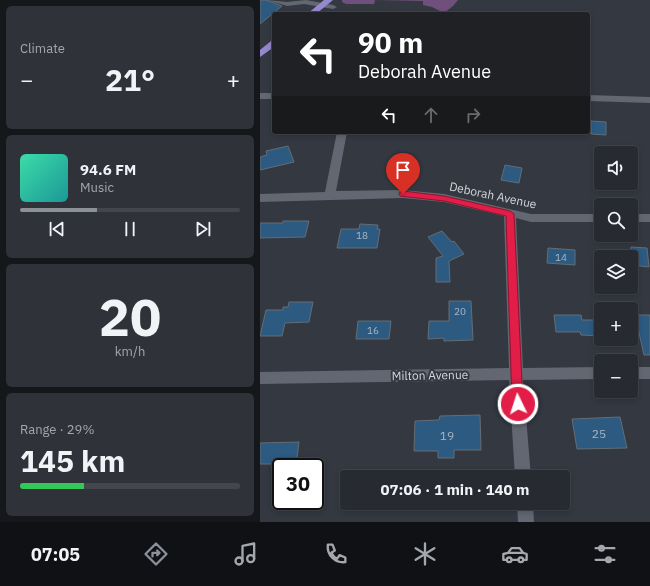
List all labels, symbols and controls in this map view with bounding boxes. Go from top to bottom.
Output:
text: 90 m [358,24,423,61]
icon: left [292,28,344,80]
text: Climate [20,40,65,57]
text: 21° [105,60,155,99]
text: Deborah Avenue [358,60,491,83]
text: − [20,65,33,94]
text: + [227,65,240,94]
icon: left [378,104,400,126]
icon: ahead [420,104,442,126]
icon: right [462,104,484,126]
map controls [594,146,638,398]
button: sound [594,146,638,190]
pin [386,153,420,194]
icon: arrive [392,159,414,181]
text: 94.6 FM [80,160,136,179]
street label: Deborah Avenue [448,178,538,212]
text: Music [80,179,114,196]
button: search [594,198,638,242]
icon: previous [46,218,68,240]
icon: pause [119,218,141,240]
icon: next [192,218,214,240]
house number: 18 [356,229,368,242]
button: layers [594,250,638,294]
house number: 14 [555,251,567,264]
text: 20 [99,283,161,350]
button: + [594,302,638,346]
house number: 20 [454,305,466,318]
house number: 16 [367,324,379,337]
text: km/h [115,343,145,360]
button: − [594,354,638,398]
street label: Milton Avenue [392,367,469,383]
position arrow [497,383,539,425]
text: Range · 29% [20,421,94,438]
house number: 25 [592,426,606,441]
house number: 19 [440,428,454,443]
text: 145 km [20,441,125,480]
speed limit sign: 30 [272,458,324,510]
text: 07:06 · 1 min · 140 m [381,480,529,499]
icon: directions [142,540,170,568]
icon: music [232,540,260,568]
icon: phone [322,540,350,568]
icon: climate [411,540,439,568]
icon: car [501,540,529,568]
icon: filters [591,540,619,568]
text: 07:05 [31,543,80,566]

